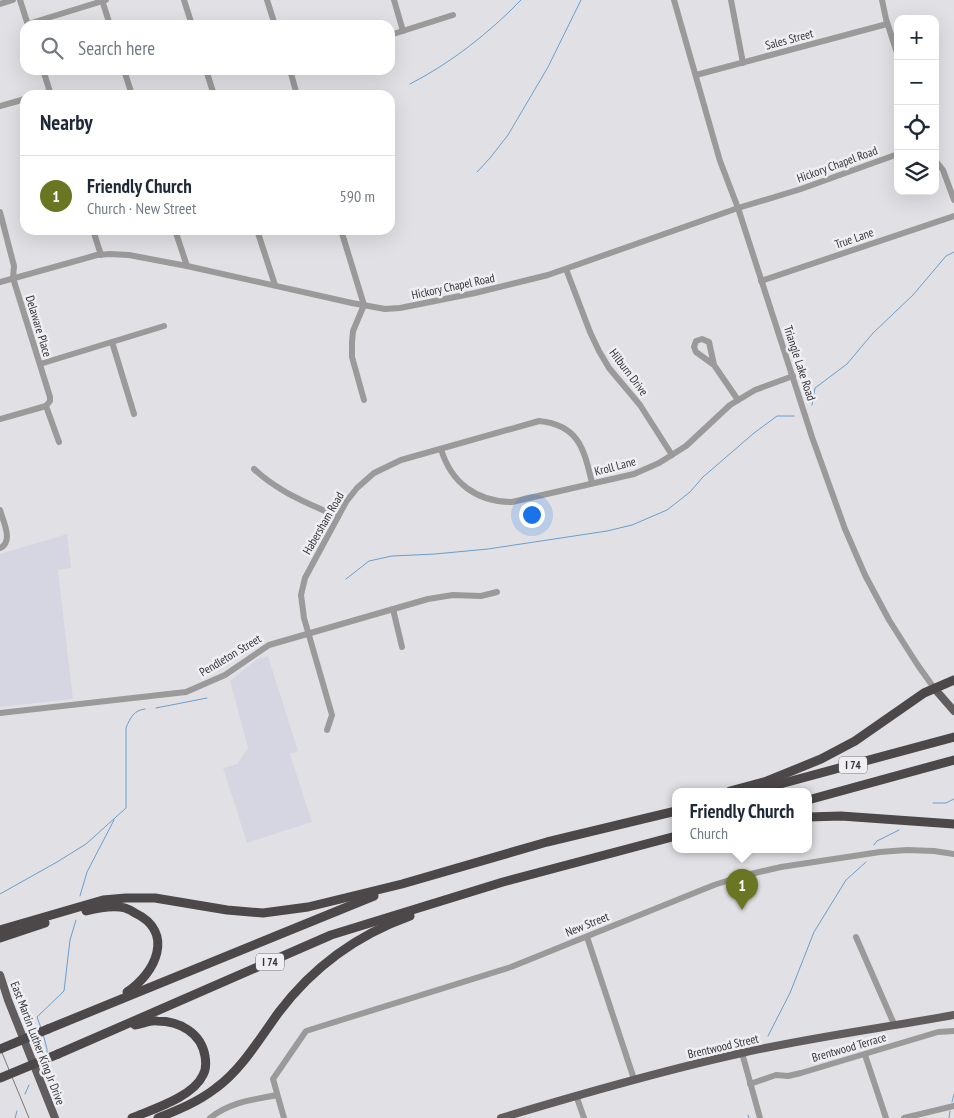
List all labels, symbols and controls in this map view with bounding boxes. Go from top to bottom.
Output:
map controls [894,15,939,195]
button: + [894,15,939,60]
search box [20,20,395,75]
street label: Sales Street [763,25,815,53]
icon: search [38,34,66,62]
text: Search here [78,36,155,60]
button: − [894,60,939,105]
button: locate [894,105,939,150]
text: Nearby [40,109,93,136]
street label: Hickory Chapel Road [795,142,879,186]
button: layers [894,150,939,195]
text: Friendly Church [87,174,192,198]
text: 1 [52,186,60,206]
text: 590 m [340,186,375,206]
text: Church · New Street [87,198,196,218]
street label: True Lane [833,224,875,252]
street label: Hickory Chapel Road [410,270,496,302]
street label: Delaware Place [23,293,55,359]
street label: Triangle Lake Road [781,324,819,402]
street label: Hilburn Drive [606,345,652,399]
street label: Kroll Lane [593,453,637,479]
street label: Habersham Road [299,489,347,557]
your location [519,502,545,528]
street label: Pendleton Street [196,630,264,679]
road number: I 74 [839,756,867,774]
popup [672,788,812,853]
text: Friendly Church [690,799,794,823]
text: Church [690,823,728,843]
pin: 1 [726,869,758,910]
street label: New Street [563,908,612,939]
road number: I 74 [256,954,284,970]
street label: East Martin Luther King Jr Drive [8,979,68,1107]
street label: Brentwood Terrace [810,1029,888,1065]
street label: Brentwood Street [686,1030,761,1061]

